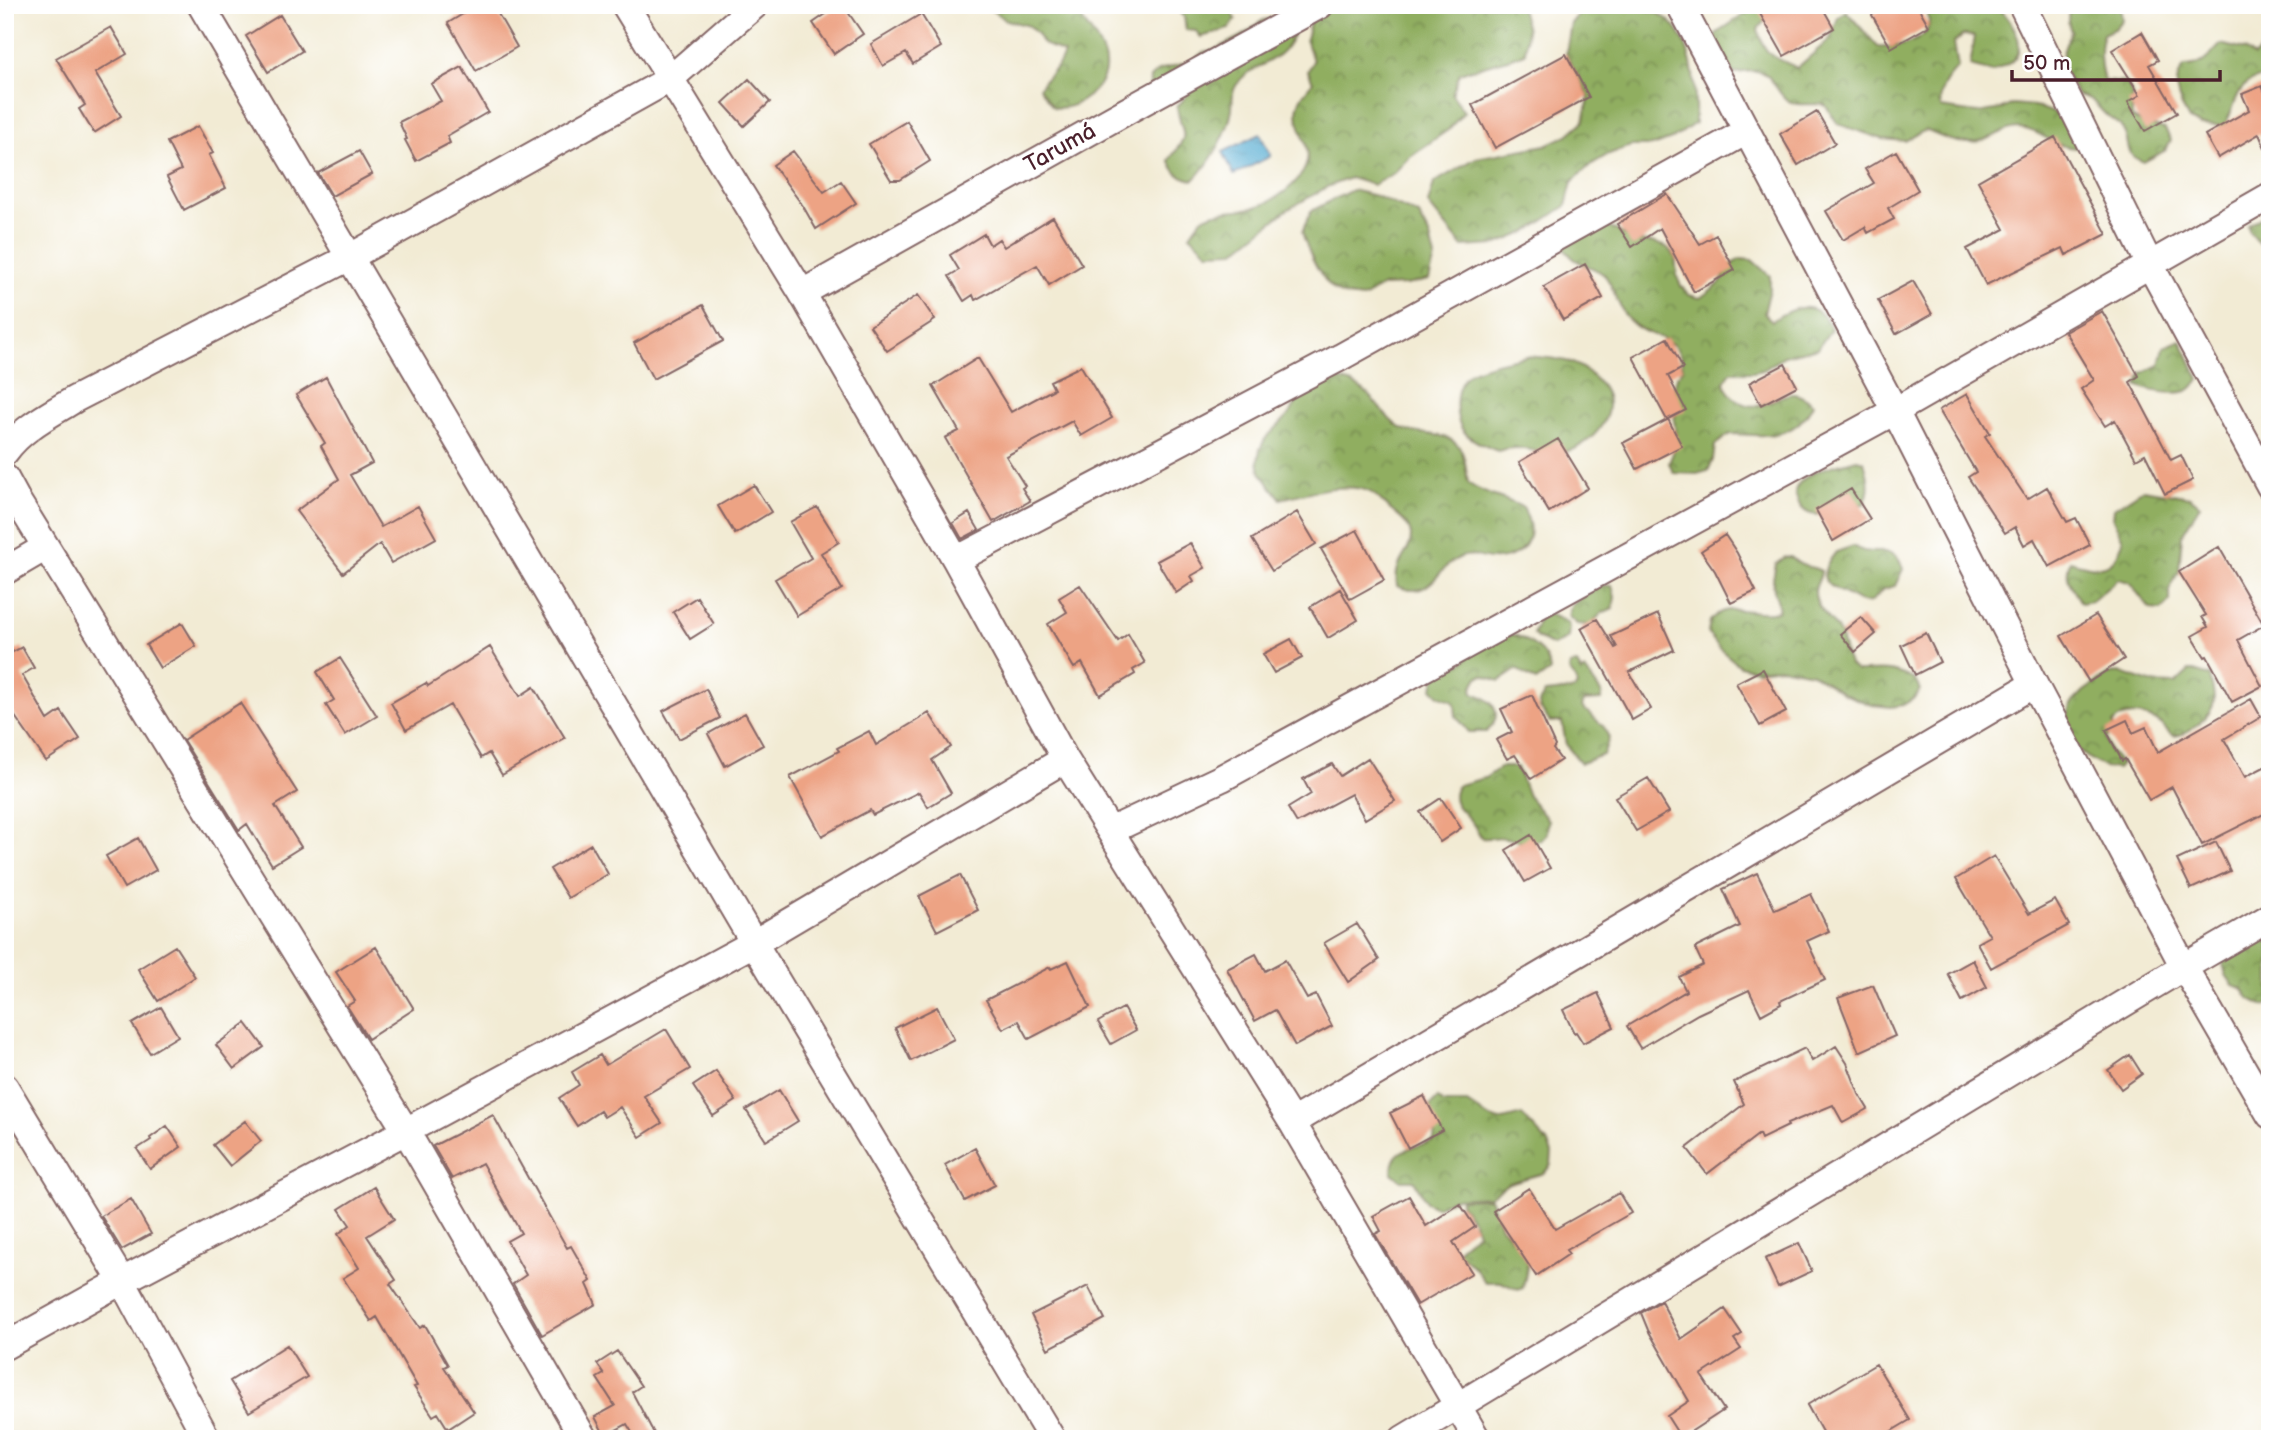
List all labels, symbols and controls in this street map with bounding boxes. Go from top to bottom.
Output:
scale bar [2012,38,2221,82]
text: 50 m [2023,51,2070,76]
street label: Tarumá [1019,117,1101,179]

